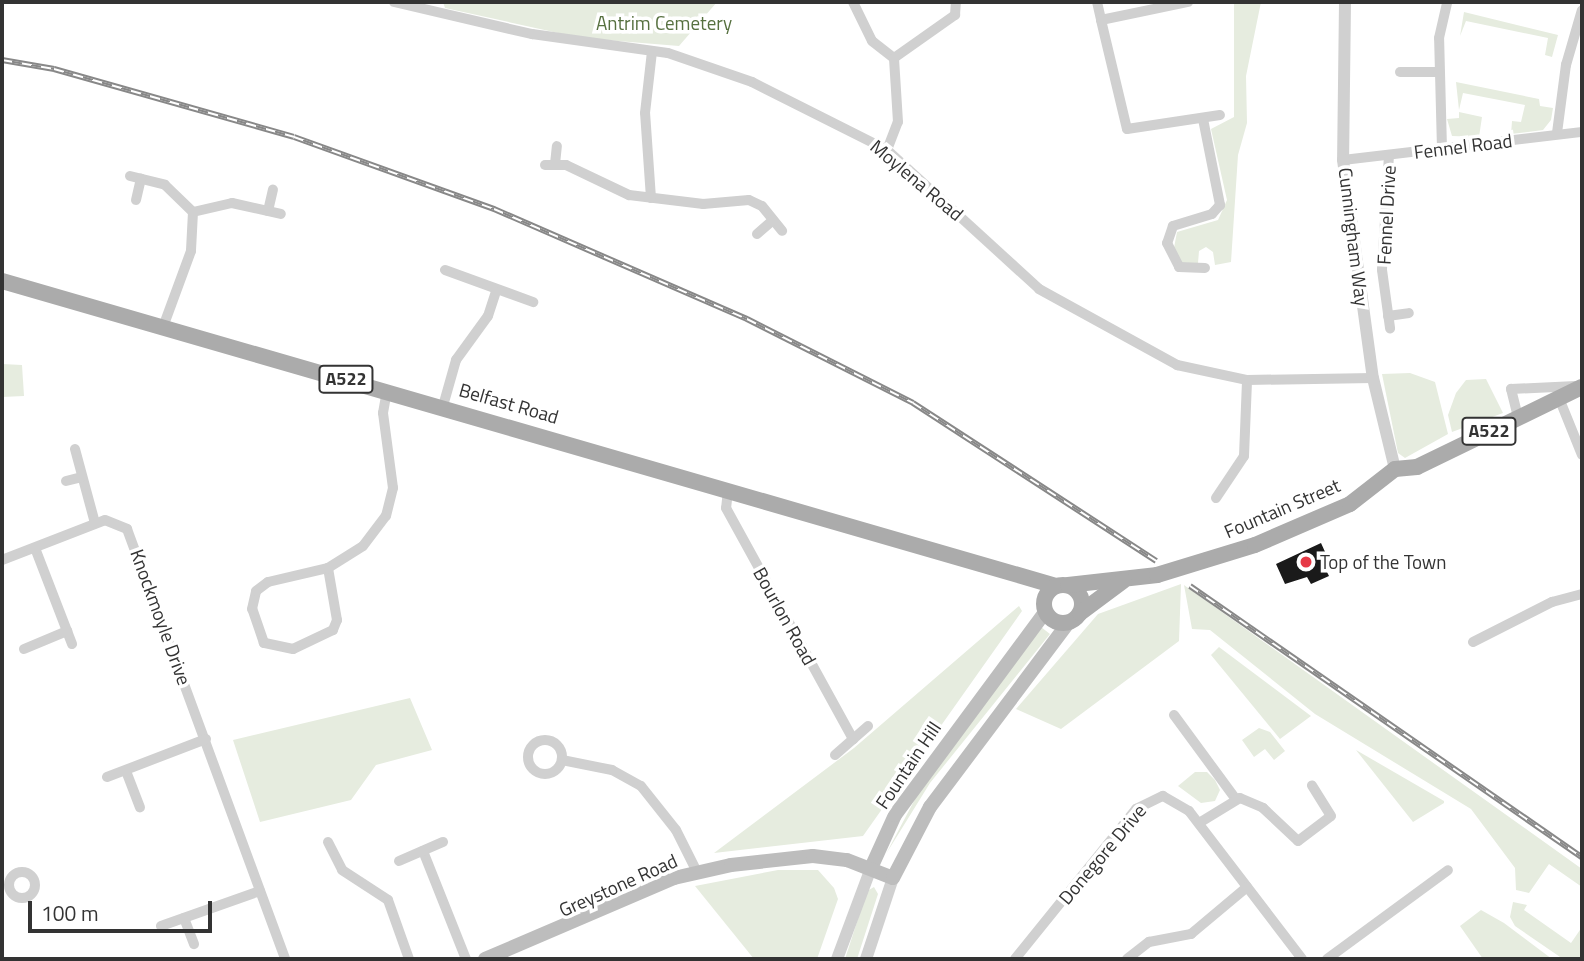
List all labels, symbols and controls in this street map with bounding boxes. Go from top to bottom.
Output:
park label: Antrim Cemetery [596,12,732,34]
street label: Fennel Road [1413,129,1513,163]
street label: Moylena Road [866,135,968,225]
street label: Fennel Drive [1372,165,1400,265]
street label: Cunningham Way [1334,166,1374,308]
road number: A522 [318,365,374,394]
street label: Belfast Road [457,378,561,428]
road number: A522 [1461,416,1517,446]
street label: Fountain Street [1221,473,1343,543]
street label: Knockmoyle Drive [126,546,196,688]
place label: Top of the Town [1320,551,1447,573]
marker: Top of the Town [1298,554,1314,570]
street label: Bourlon Road [749,563,821,669]
street label: Fountain Hill [870,717,946,813]
street label: Donegore Drive [1054,799,1150,909]
street label: Greystone Road [555,849,681,921]
scale bar [32,888,215,932]
text: 100 m [41,897,98,929]

